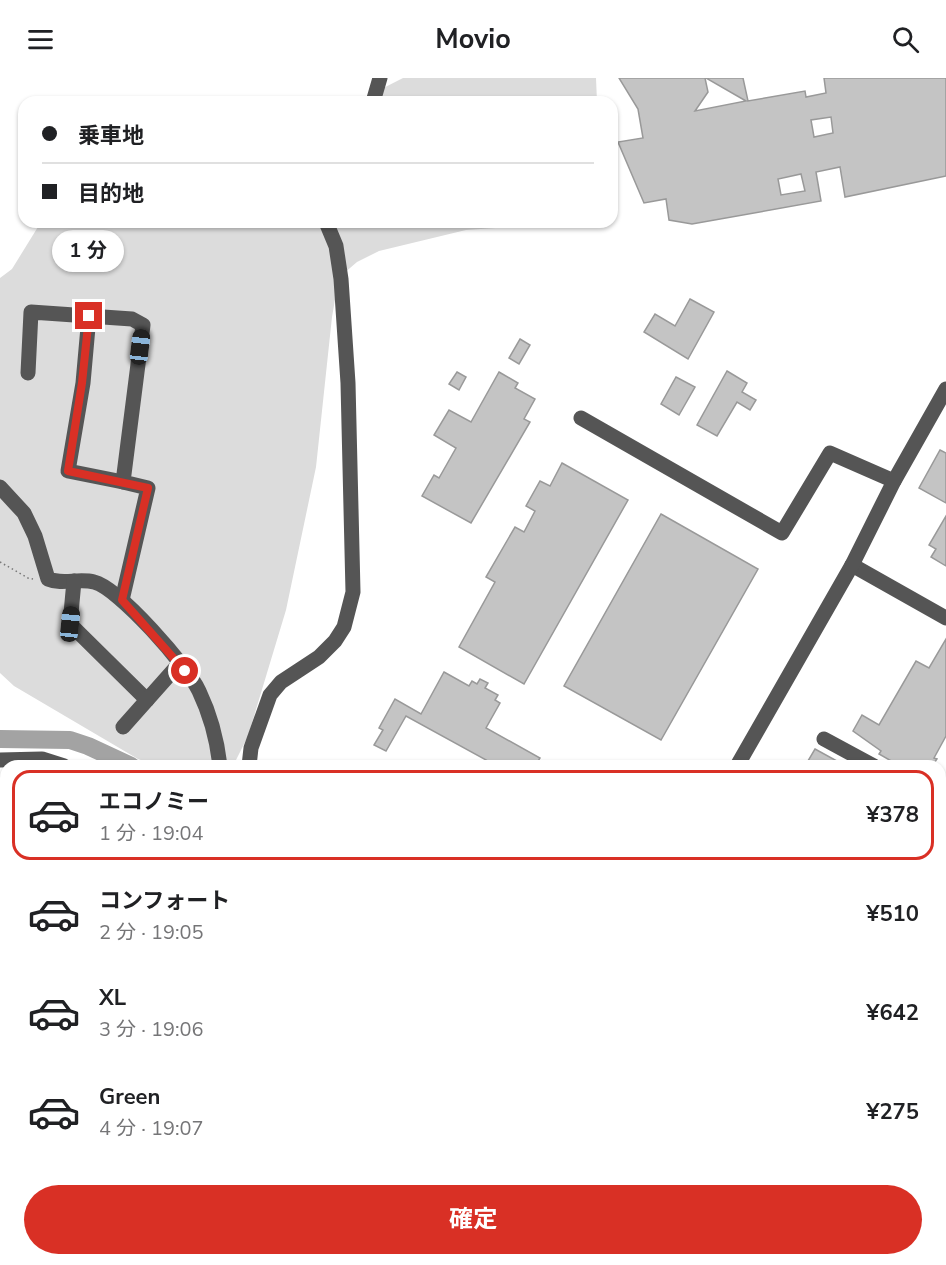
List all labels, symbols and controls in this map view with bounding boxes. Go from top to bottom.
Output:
text: Movio [435,21,511,58]
icon: menu [24,23,57,56]
icon: search [889,23,922,56]
text: 乗車地 [78,121,144,151]
text: 目的地 [78,179,144,209]
callout: 1 分 [53,229,125,271]
text: 1 分 [69,237,107,264]
route end [75,302,102,329]
car [129,328,151,366]
car [59,605,81,643]
route start [171,657,198,684]
text: エコノミー [99,787,209,817]
icon: car [27,788,81,842]
text: ¥378 [866,800,919,830]
text: 1 分 · 19:04 [99,820,204,847]
text: コンフォート [99,886,230,916]
icon: car [27,887,81,941]
text: ¥510 [866,899,919,929]
text: 2 分 · 19:05 [99,919,204,946]
text: XL [99,983,126,1013]
icon: car [27,986,81,1040]
text: ¥642 [866,998,919,1028]
text: 3 分 · 19:06 [99,1016,204,1043]
text: Green [99,1082,160,1112]
icon: car [27,1085,81,1139]
text: ¥275 [866,1097,919,1127]
text: 4 分 · 19:07 [99,1115,204,1142]
button: 確定 [24,1185,922,1254]

